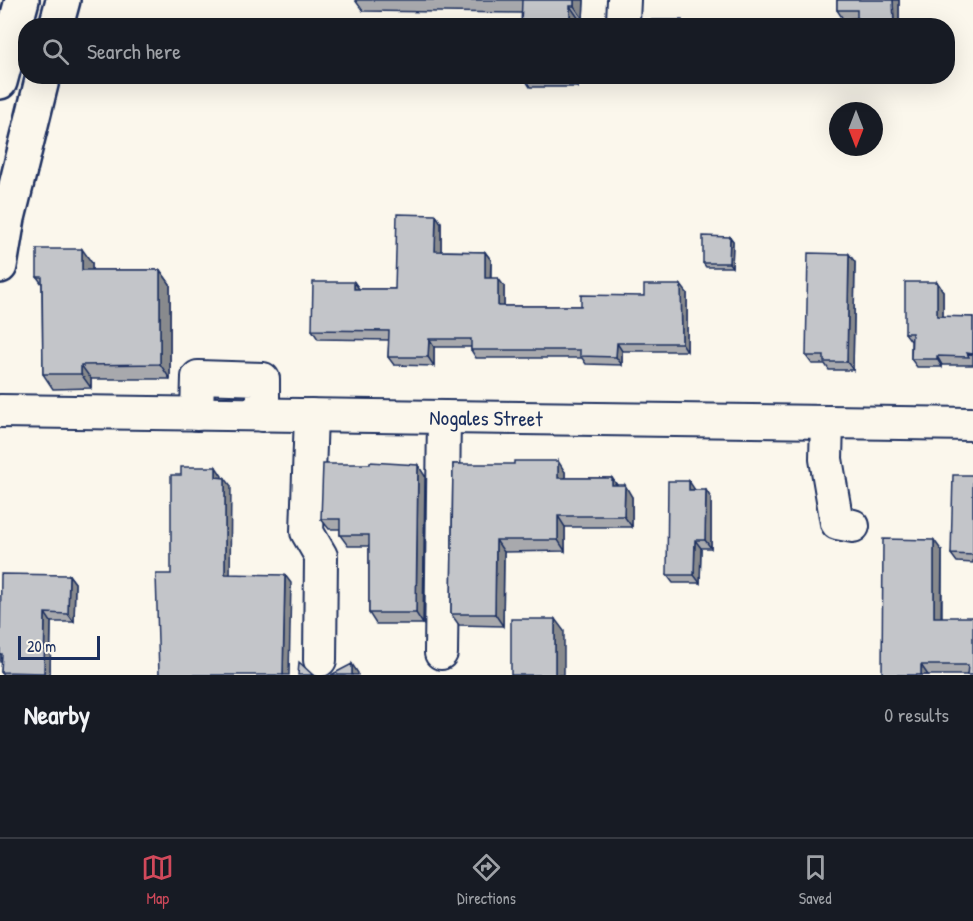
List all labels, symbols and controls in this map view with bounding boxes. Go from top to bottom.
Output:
search box [18,18,955,84]
icon: search [39,35,72,68]
text: Search here [87,36,181,66]
north arrow [829,102,883,156]
street label: Nogales Street [429,402,543,433]
scale bar [18,633,100,660]
text: 20 m [27,635,56,657]
text: Nearby [24,697,90,732]
text: 0 results [884,701,949,728]
tab: Map [141,851,174,909]
tab: Directions [457,851,516,909]
tab: Saved [799,851,832,909]

